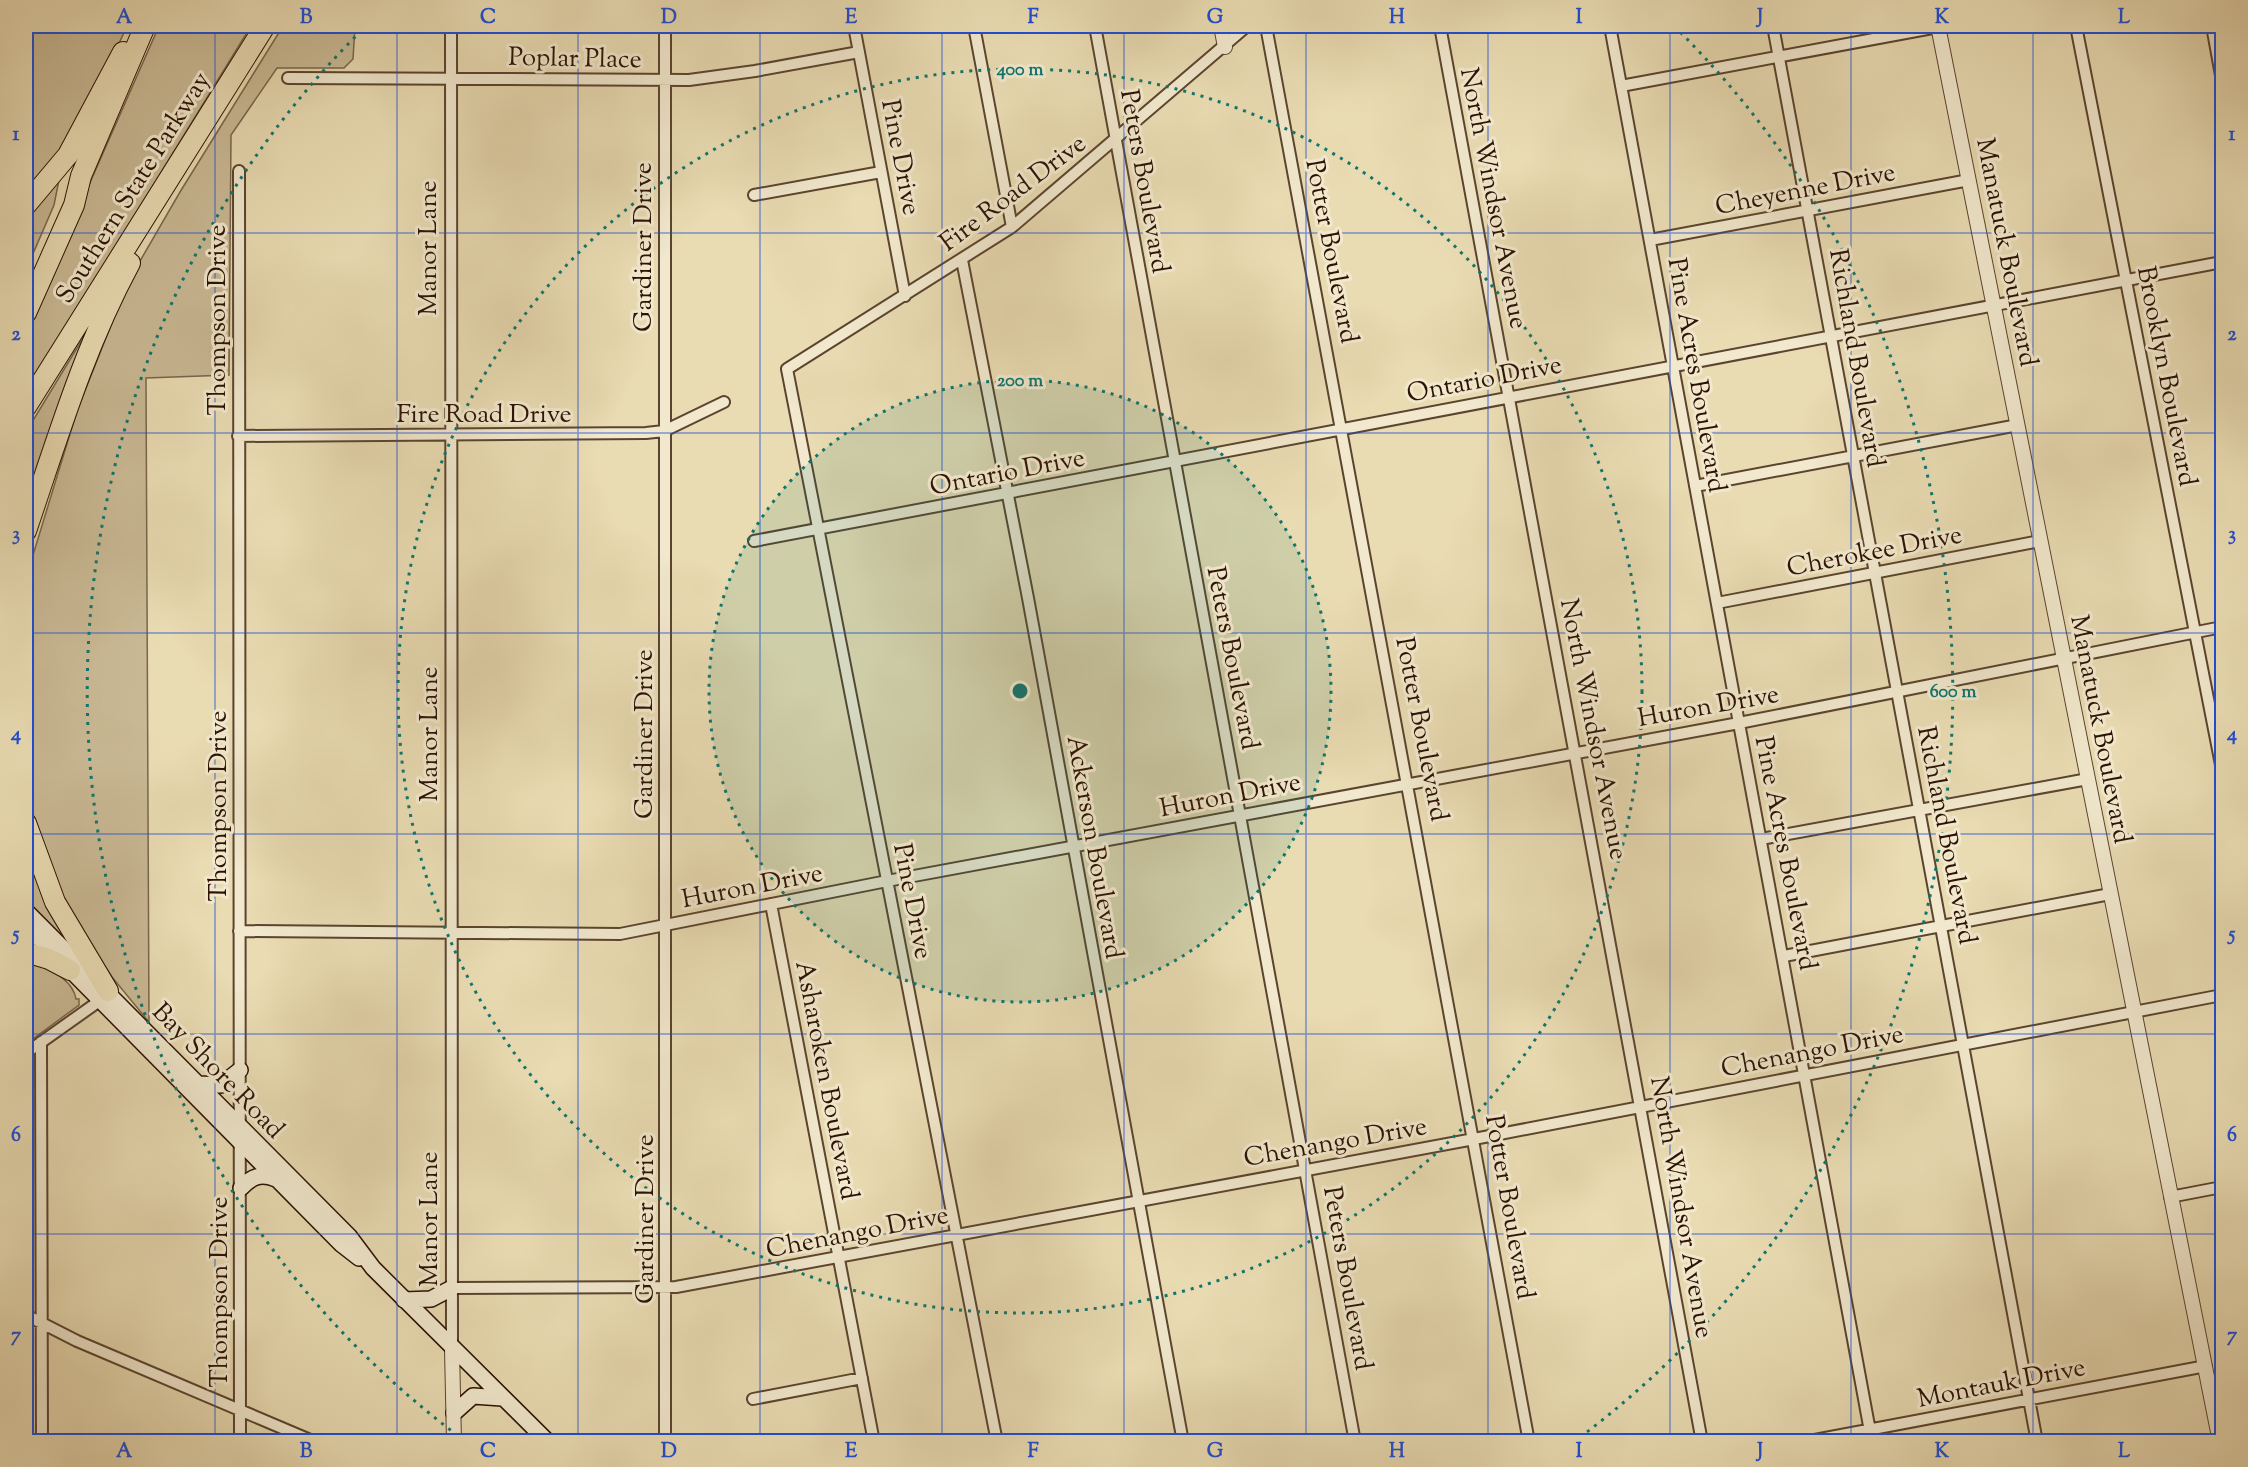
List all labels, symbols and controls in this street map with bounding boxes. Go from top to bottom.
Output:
text: A [116,4,133,33]
text: B [300,4,313,33]
text: C [480,4,496,33]
text: D [661,4,677,33]
text: E [845,4,858,33]
text: F [1027,4,1039,33]
text: G [1207,4,1224,33]
text: H [1389,4,1405,33]
text: I [1576,4,1583,33]
text: J [1755,4,1763,33]
text: K [1935,4,1950,33]
text: L [2118,4,2131,33]
street label: Poplar Place [508,40,642,79]
text: 400 m [996,58,1043,84]
street label: Southern State Parkway [48,65,221,311]
street label: North Windsor Avenue [1449,65,1536,332]
street label: Peters Boulevard [1109,87,1178,277]
street label: Pine Drive [870,97,929,218]
text: 1 [13,121,20,150]
text: 1 [2229,121,2236,150]
street label: Fire Road Drive [932,126,1095,261]
street label: Manatuck Boulevard [1965,135,2046,370]
street label: Cheyenne Drive [1712,155,1899,226]
street label: Potter Boulevard [1295,156,1367,347]
street label: Gardiner Drive [626,162,663,332]
street label: Manor Lane [411,180,448,316]
street label: Thompson Drive [200,224,237,416]
street label: Richland Boulevard [1818,246,1893,471]
street label: Pine Acres Boulevard [1657,255,1734,496]
street label: Brooklyn Boulevard [2126,263,2205,490]
text: 2 [11,321,21,350]
text: 2 [2227,321,2237,350]
street label: Ontario Drive [1404,347,1565,414]
text: 200 m [997,369,1043,395]
street label: Fire Road Drive [396,397,572,434]
street label: Ontario Drive [927,440,1088,507]
street label: Cherokee Drive [1784,517,1965,588]
text: 3 [12,521,20,550]
text: 3 [2228,521,2236,550]
street label: Peters Boulevard [1196,564,1268,754]
street label: North Windsor Avenue [1549,596,1636,863]
street label: Manatuck Boulevard [2059,612,2140,847]
street label: Potter Boulevard [1385,634,1457,825]
street label: Gardiner Drive [627,649,664,819]
street label: Manor Lane [412,666,449,802]
street label: Huron Drive [1635,677,1782,738]
text: 600 m [1930,680,1976,706]
centre of rings [1010,681,1030,701]
street label: Thompson Drive [201,710,238,902]
text: 4 [10,721,21,750]
text: 4 [2226,721,2237,750]
street label: Richland Boulevard [1906,723,1985,948]
street label: Ackerson Boulevard [1056,733,1131,962]
street label: Pine Acres Boulevard [1744,733,1825,974]
street label: Huron Drive [1157,765,1304,828]
street label: Pine Drive [882,841,941,962]
street label: Huron Drive [679,856,826,919]
text: 5 [11,921,20,950]
text: 5 [2227,921,2236,950]
street label: Asharoken Boulevard [784,958,867,1203]
street label: Bay Shore Road [142,995,292,1148]
street label: Chenango Drive [1718,1017,1907,1088]
street label: North Windsor Avenue [1639,1074,1722,1341]
street label: Chenango Drive [1241,1109,1430,1178]
street label: Potter Boulevard [1474,1112,1543,1303]
text: 6 [11,1122,21,1151]
text: 6 [2227,1122,2237,1151]
street label: Gardiner Drive [628,1134,665,1304]
street label: Manor Lane [412,1151,449,1287]
street label: Peters Boulevard [1312,1184,1381,1374]
street label: Thompson Drive [202,1196,239,1388]
street label: Chenango Drive [763,1198,952,1269]
text: 7 [11,1322,22,1351]
text: 7 [2227,1322,2238,1351]
street label: Montauk Drive [1914,1350,2089,1419]
text: A [116,1438,133,1467]
text: B [300,1438,313,1467]
text: C [480,1438,496,1467]
text: D [661,1438,677,1467]
text: E [845,1438,858,1467]
text: F [1027,1438,1039,1467]
text: G [1207,1438,1224,1467]
text: H [1389,1438,1405,1467]
text: I [1576,1438,1583,1467]
text: J [1755,1438,1763,1467]
text: K [1935,1438,1950,1467]
text: L [2118,1438,2131,1467]

